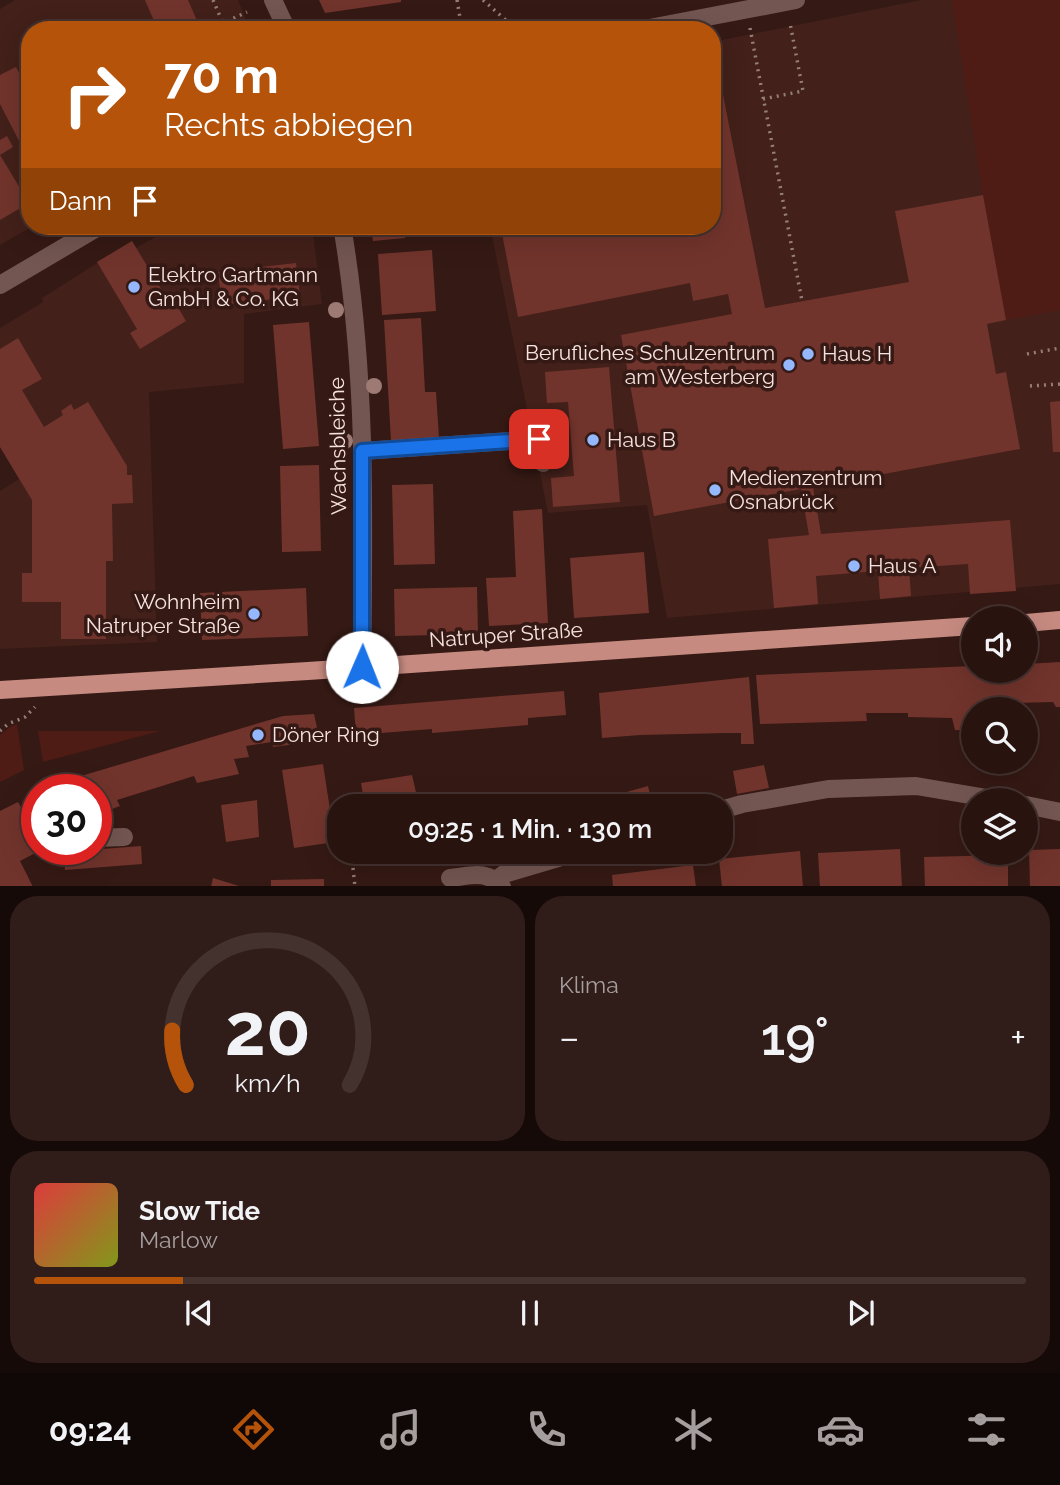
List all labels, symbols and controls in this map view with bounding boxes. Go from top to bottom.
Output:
text: 70 m [164,47,279,104]
icon: right [49,49,140,140]
text: Rechts abbiegen [164,106,413,143]
icon: arrive [126,182,164,220]
text: Dann [49,186,112,216]
place label: Elektro Gartmann GmbH & Co. KG [148,262,318,311]
marker: Elektro Gartmann GmbH & Co. KG [126,279,142,295]
place label: Berufliches Schulzentrum am Westerberg [525,340,775,389]
place label: Haus H [822,341,892,366]
marker: Haus H [800,346,816,362]
marker: Berufliches Schulzentrum am Westerberg [781,357,797,373]
street label: Wachsbleiche [324,377,351,515]
pin [509,409,569,469]
icon: arrive [520,420,558,458]
place label: Haus B [607,427,676,452]
marker: Haus B [585,432,601,448]
place label: Medienzentrum Osnabrück [729,465,883,514]
marker: Medienzentrum Osnabrück [707,482,723,498]
place label: Haus A [868,553,936,578]
marker: Haus A [846,558,862,574]
place label: Wohnheim Natruper Straße [86,589,240,638]
marker: Wohnheim Natruper Straße [246,606,262,622]
map controls [961,606,1038,865]
button: sound [961,606,1038,683]
street label: Natruper Straße [428,617,584,652]
position arrow [325,630,399,704]
button: search [961,697,1038,774]
place label: Döner Ring [272,722,380,747]
marker: Döner Ring [250,727,266,743]
speed limit sign: 30 [21,774,112,865]
button: layers [961,788,1038,865]
text: 09:25 · 1 Min. · 130 m [408,814,652,844]
text: Klima [559,971,619,998]
text: 20 [225,987,310,1072]
text: 19° [761,1006,829,1067]
text: − [559,1015,579,1060]
text: + [1010,1015,1026,1060]
text: km/h [235,1067,300,1097]
text: Slow Tide [139,1196,260,1226]
text: Marlow [139,1226,218,1253]
icon: previous [180,1294,218,1332]
icon: pause [511,1294,549,1332]
icon: next [842,1294,880,1332]
icon: directions [229,1405,278,1454]
icon: music [376,1405,425,1454]
icon: phone [522,1405,571,1454]
icon: climate [669,1405,718,1454]
icon: car [816,1405,865,1454]
icon: filters [962,1405,1011,1454]
text: 09:24 [49,1411,132,1448]

